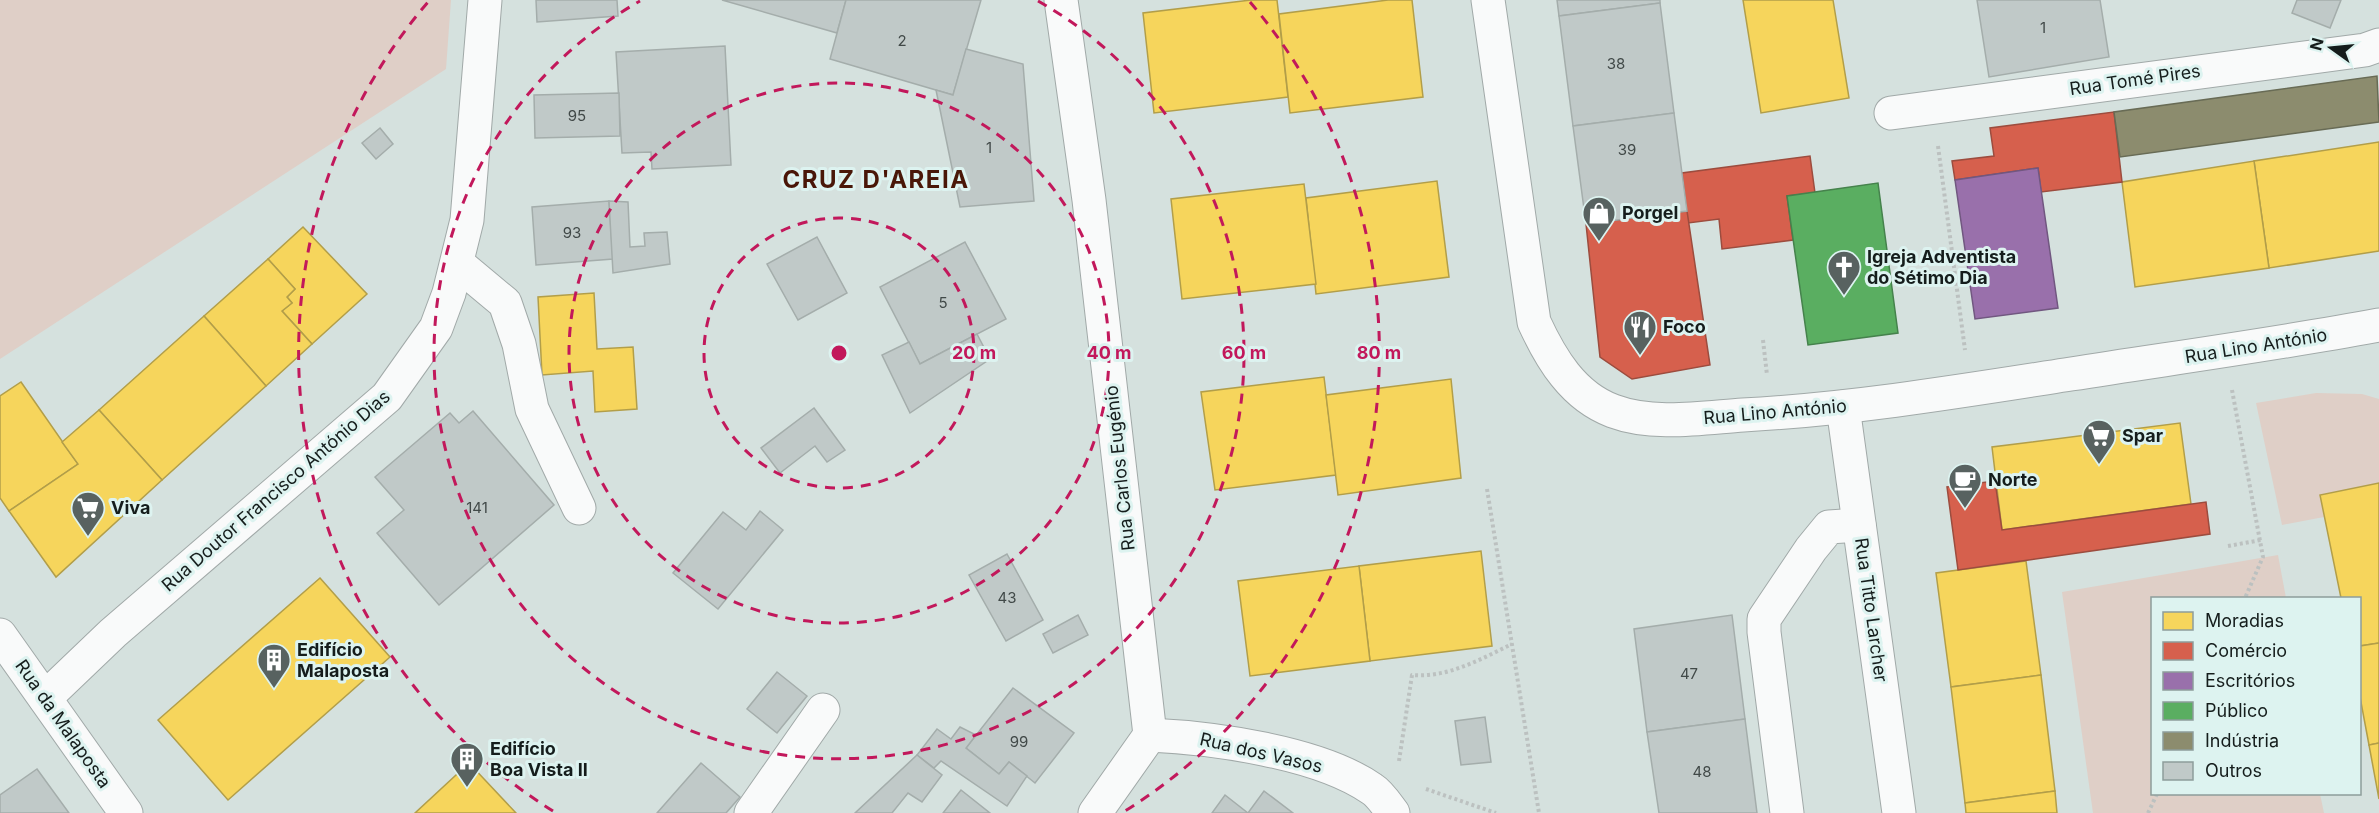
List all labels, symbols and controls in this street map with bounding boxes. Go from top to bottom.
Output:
house number: 1 [2040,18,2046,37]
north arrow [2301,18,2361,78]
house number: 2 [897,31,907,50]
text: N [2305,36,2328,53]
house number: 38 [1607,54,1625,73]
street label: Rua Tomé Pires [2068,60,2202,99]
house number: 95 [568,106,586,125]
house number: 1 [986,138,992,157]
house number: 39 [1618,140,1636,159]
district label: CRUZ D'AREIA [782,165,970,194]
shop icon: Porgel [1581,195,1617,242]
place label: Porgel [1622,202,1678,223]
house number: 93 [563,223,581,242]
place label: Igreja Adventista do Sétimo Dia [1867,246,2016,288]
church icon: Igreja Adventista do Sétimo Dia [1826,249,1862,296]
house number: 5 [938,293,948,312]
restaurant icon: Foco [1622,309,1658,356]
place label: Foco [1663,316,1706,337]
street label: Rua Lino António [2183,324,2329,367]
text: 20 m [952,342,996,363]
text: 40 m [1087,342,1132,363]
text: 60 m [1222,342,1266,363]
text: 80 m [1357,342,1401,363]
centre of rings [829,343,849,363]
street label: Rua Carlos Eugénio [1100,384,1139,552]
street label: Rua Doutor Francisco António Dias [157,386,394,595]
street label: Rua Lino António [1702,395,1847,428]
supermarket icon: Spar [2081,418,2117,465]
place label: Spar [2122,425,2163,446]
cafe icon: Norte [1947,462,1983,509]
place label: Norte [1988,469,2038,490]
supermarket icon: Viva [70,490,106,537]
place label: Viva [111,497,150,518]
house number: 141 [466,498,488,517]
street label: Rua Titto Larcher [1851,536,1892,684]
house number: 43 [998,588,1016,607]
legend [2151,597,2361,795]
text: Moradias [2205,610,2284,631]
place label: Edifício Malaposta [297,639,389,681]
text: Comércio [2205,640,2287,661]
building icon: Edifício Malaposta [256,642,292,689]
street label: Rua da Malaposta [11,656,116,792]
house number: 47 [1680,664,1698,683]
text: Escritórios [2205,670,2295,691]
text: Público [2205,700,2268,721]
street label: Rua dos Vasos [1198,728,1324,777]
text: Indústria [2205,730,2279,751]
house number: 99 [1010,732,1028,751]
place label: Edifício Boa Vista II [490,738,588,780]
building icon: Edifício Boa Vista II [449,741,485,788]
text: Outros [2205,760,2262,781]
house number: 48 [1693,762,1711,781]

